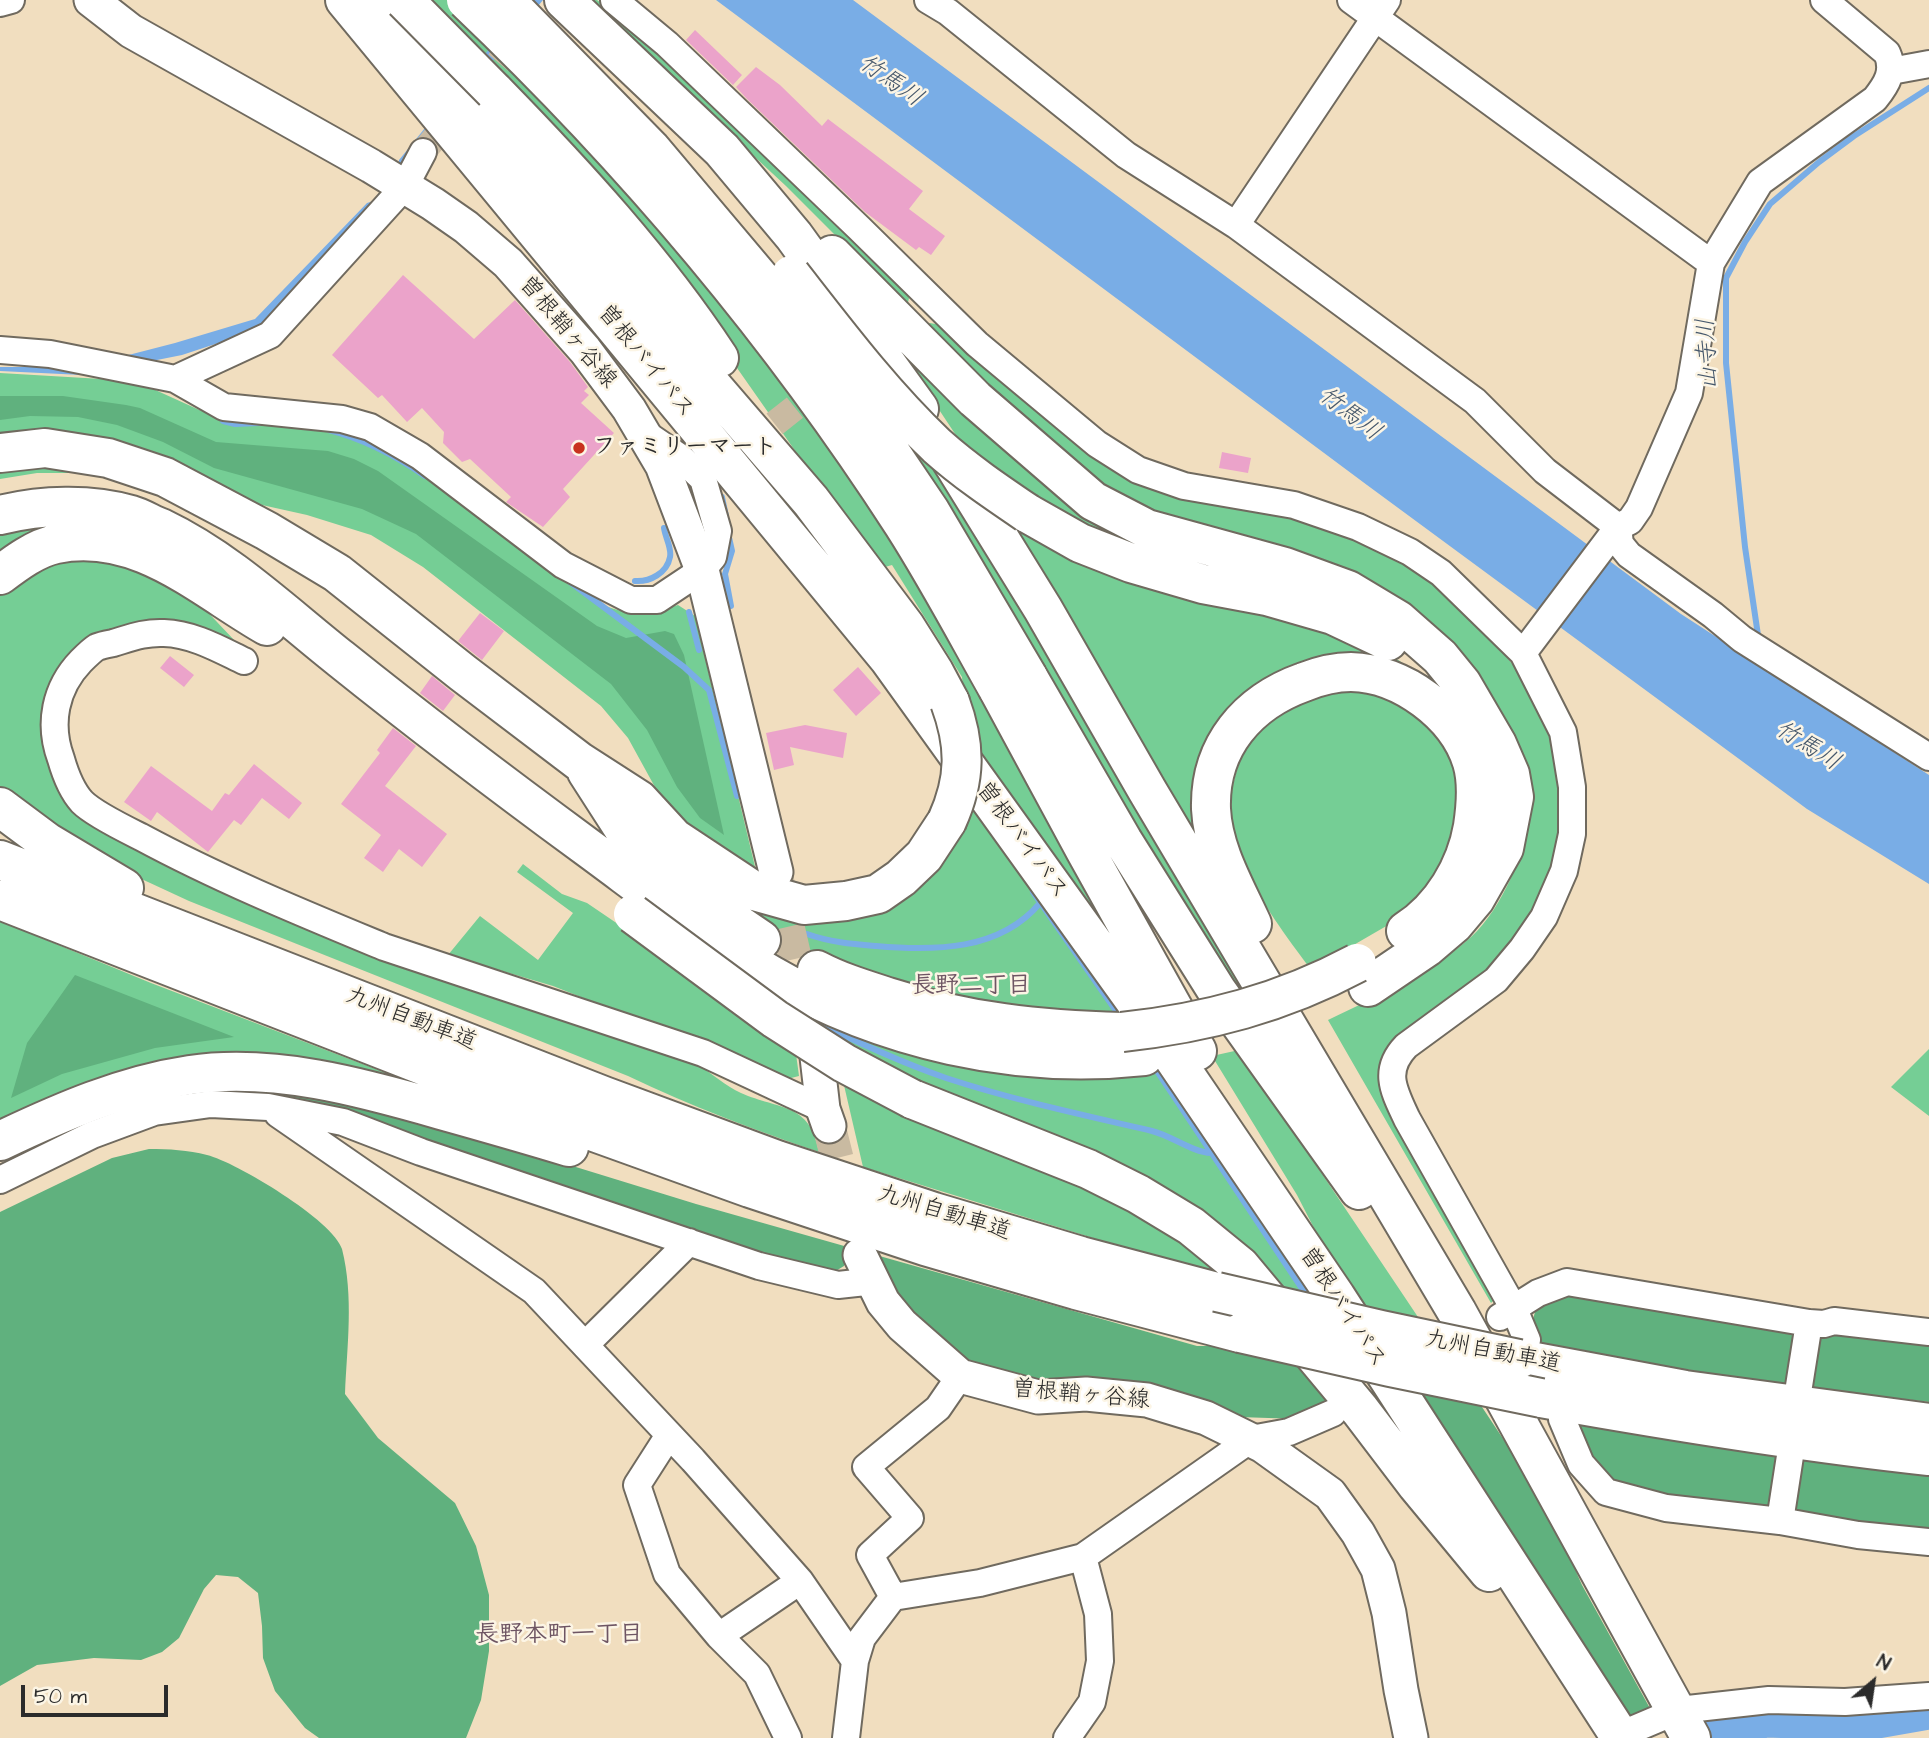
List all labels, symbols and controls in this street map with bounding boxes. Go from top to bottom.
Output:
water label: 竹馬川 [852,50,928,114]
street label: 曽根鞘ヶ谷線 [512,271,622,395]
street label: 曽根バイパス [591,300,699,424]
water label: 山寺川 [1693,317,1725,391]
water label: 竹馬川 [1312,382,1386,448]
place label: ファミリーマート [593,434,777,462]
marker: ファミリーマート [571,440,587,456]
water label: 竹馬川 [1769,716,1845,778]
street label: 曽根バイパス [969,777,1073,905]
district label: 長野二丁目 [911,973,1031,1001]
street label: 九州自動車道 [342,982,480,1058]
street label: 九州自動車道 [874,1181,1014,1247]
street label: 曽根バイパス [1293,1243,1391,1373]
street label: 九州自動車道 [1423,1326,1563,1380]
street label: 曽根鞘ヶ谷線 [1011,1376,1151,1416]
district label: 長野本町一丁目 [475,1622,643,1650]
north arrow [1838,1647,1908,1717]
text: N [1872,1648,1895,1678]
scale bar [24,1672,172,1716]
text: 50 m [34,1682,87,1711]

